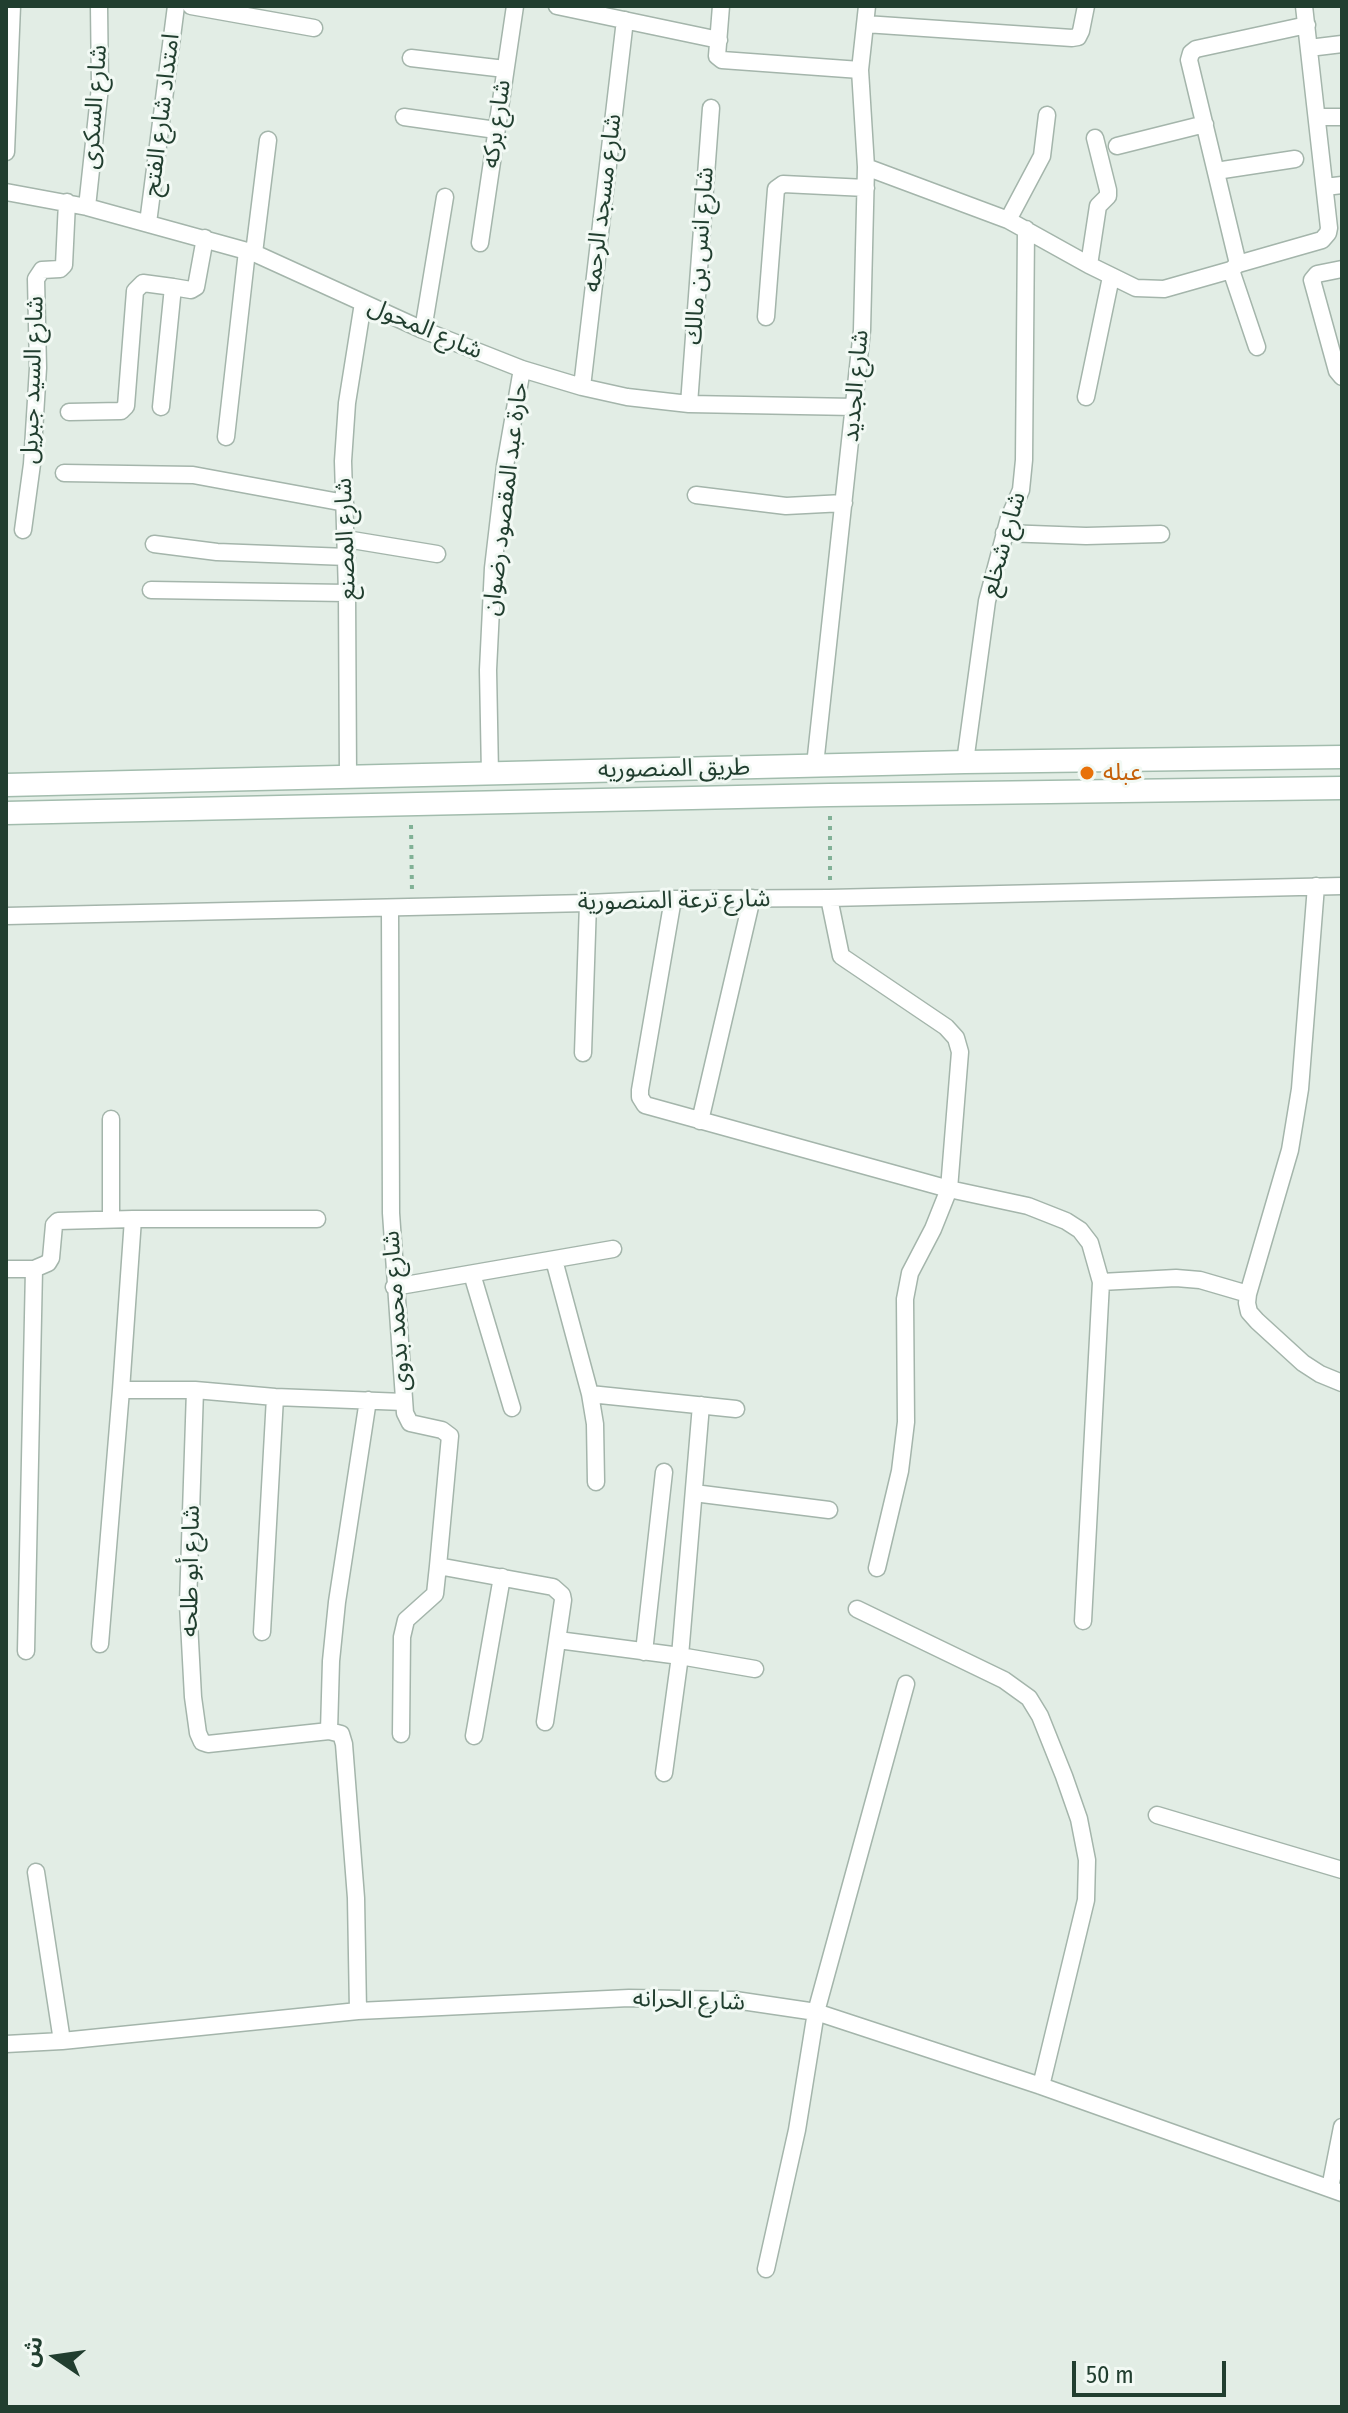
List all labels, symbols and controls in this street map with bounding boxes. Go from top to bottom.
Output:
street label: امتداد شارع الفتح [138,32,186,198]
street label: شارع السكرى [76,44,114,170]
street label: شارع بركه [477,78,517,170]
street label: شارع مسجد الرحمه [578,112,628,294]
street label: شارع انس بن مالك [679,166,721,346]
street label: شارع المحول [363,292,487,366]
street label: شارع السيد جبريل [16,296,50,464]
street label: شارع الجديد [837,329,875,443]
street label: حارة عبد المقصود رضوان [477,381,535,617]
street label: شارع المصنع [329,478,363,600]
street label: شارع شخلع [975,489,1033,599]
street label: طريق المنصوريه [598,753,750,785]
place label: عبله [1103,759,1142,787]
marker: عبله [1078,764,1096,782]
street label: شارع ترعة المنصورية [577,885,771,917]
street label: شارع محمد بدوى [377,1230,417,1392]
street label: شارع أبو طلحه [175,1505,207,1637]
street label: شارع الحرانه [632,1985,746,2017]
north arrow [16,2317,96,2397]
text: ش [16,2334,49,2369]
scale bar [1076,2345,1230,2395]
text: 50 m [1086,2361,1134,2389]

